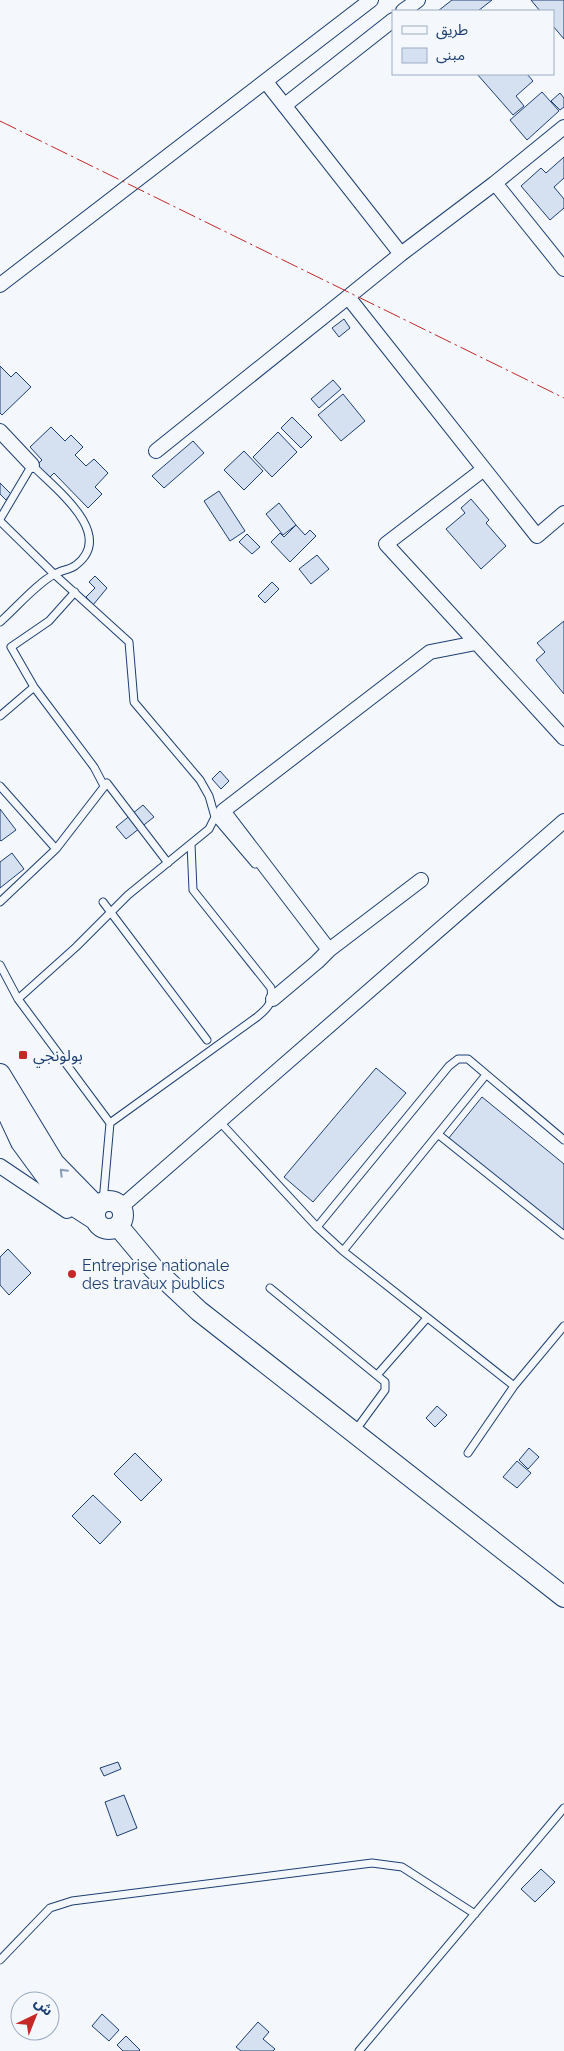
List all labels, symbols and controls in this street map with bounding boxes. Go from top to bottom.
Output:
legend [392,10,554,75]
text: طريق [436,21,468,40]
text: مبنى [436,46,465,64]
place label: بولونجي [33,1046,83,1068]
marker: بولونجي [17,1049,29,1061]
one-way arrow [60,1169,69,1178]
place label: Entreprise nationale des travaux publics [82,1256,229,1293]
marker: Entreprise nationale des travaux publics [66,1268,78,1280]
north arrow [10,1991,60,2041]
text: ش [31,1994,56,2019]

